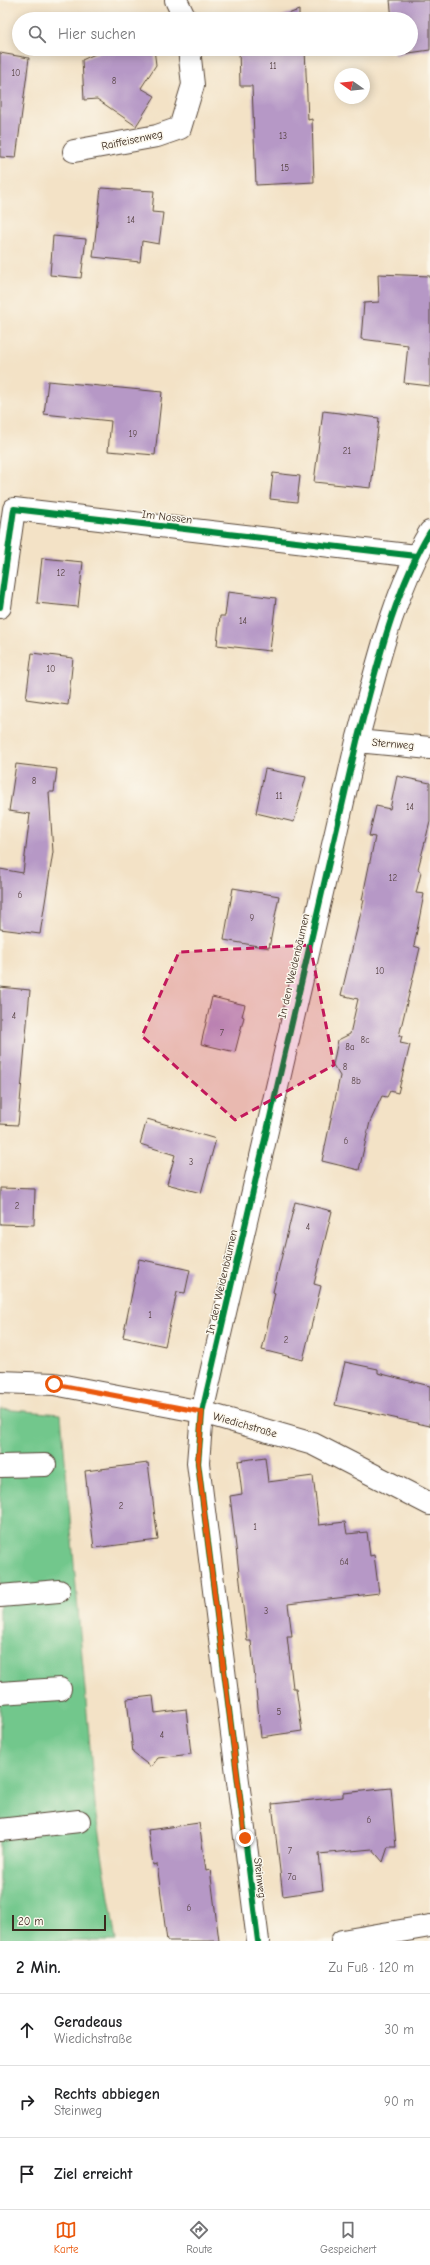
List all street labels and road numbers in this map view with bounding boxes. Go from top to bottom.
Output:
street label: Raiffeisenweg [100,127,164,153]
street label: Im Nassen [141,507,193,527]
street label: Sternweg [371,736,415,752]
street label: In den Weidenbäumen [276,912,312,1020]
street label: In den Weidenbäumen [204,1228,240,1336]
street label: Wiedichstraße [212,1410,279,1440]
street label: Steinweg [251,1857,269,1899]

